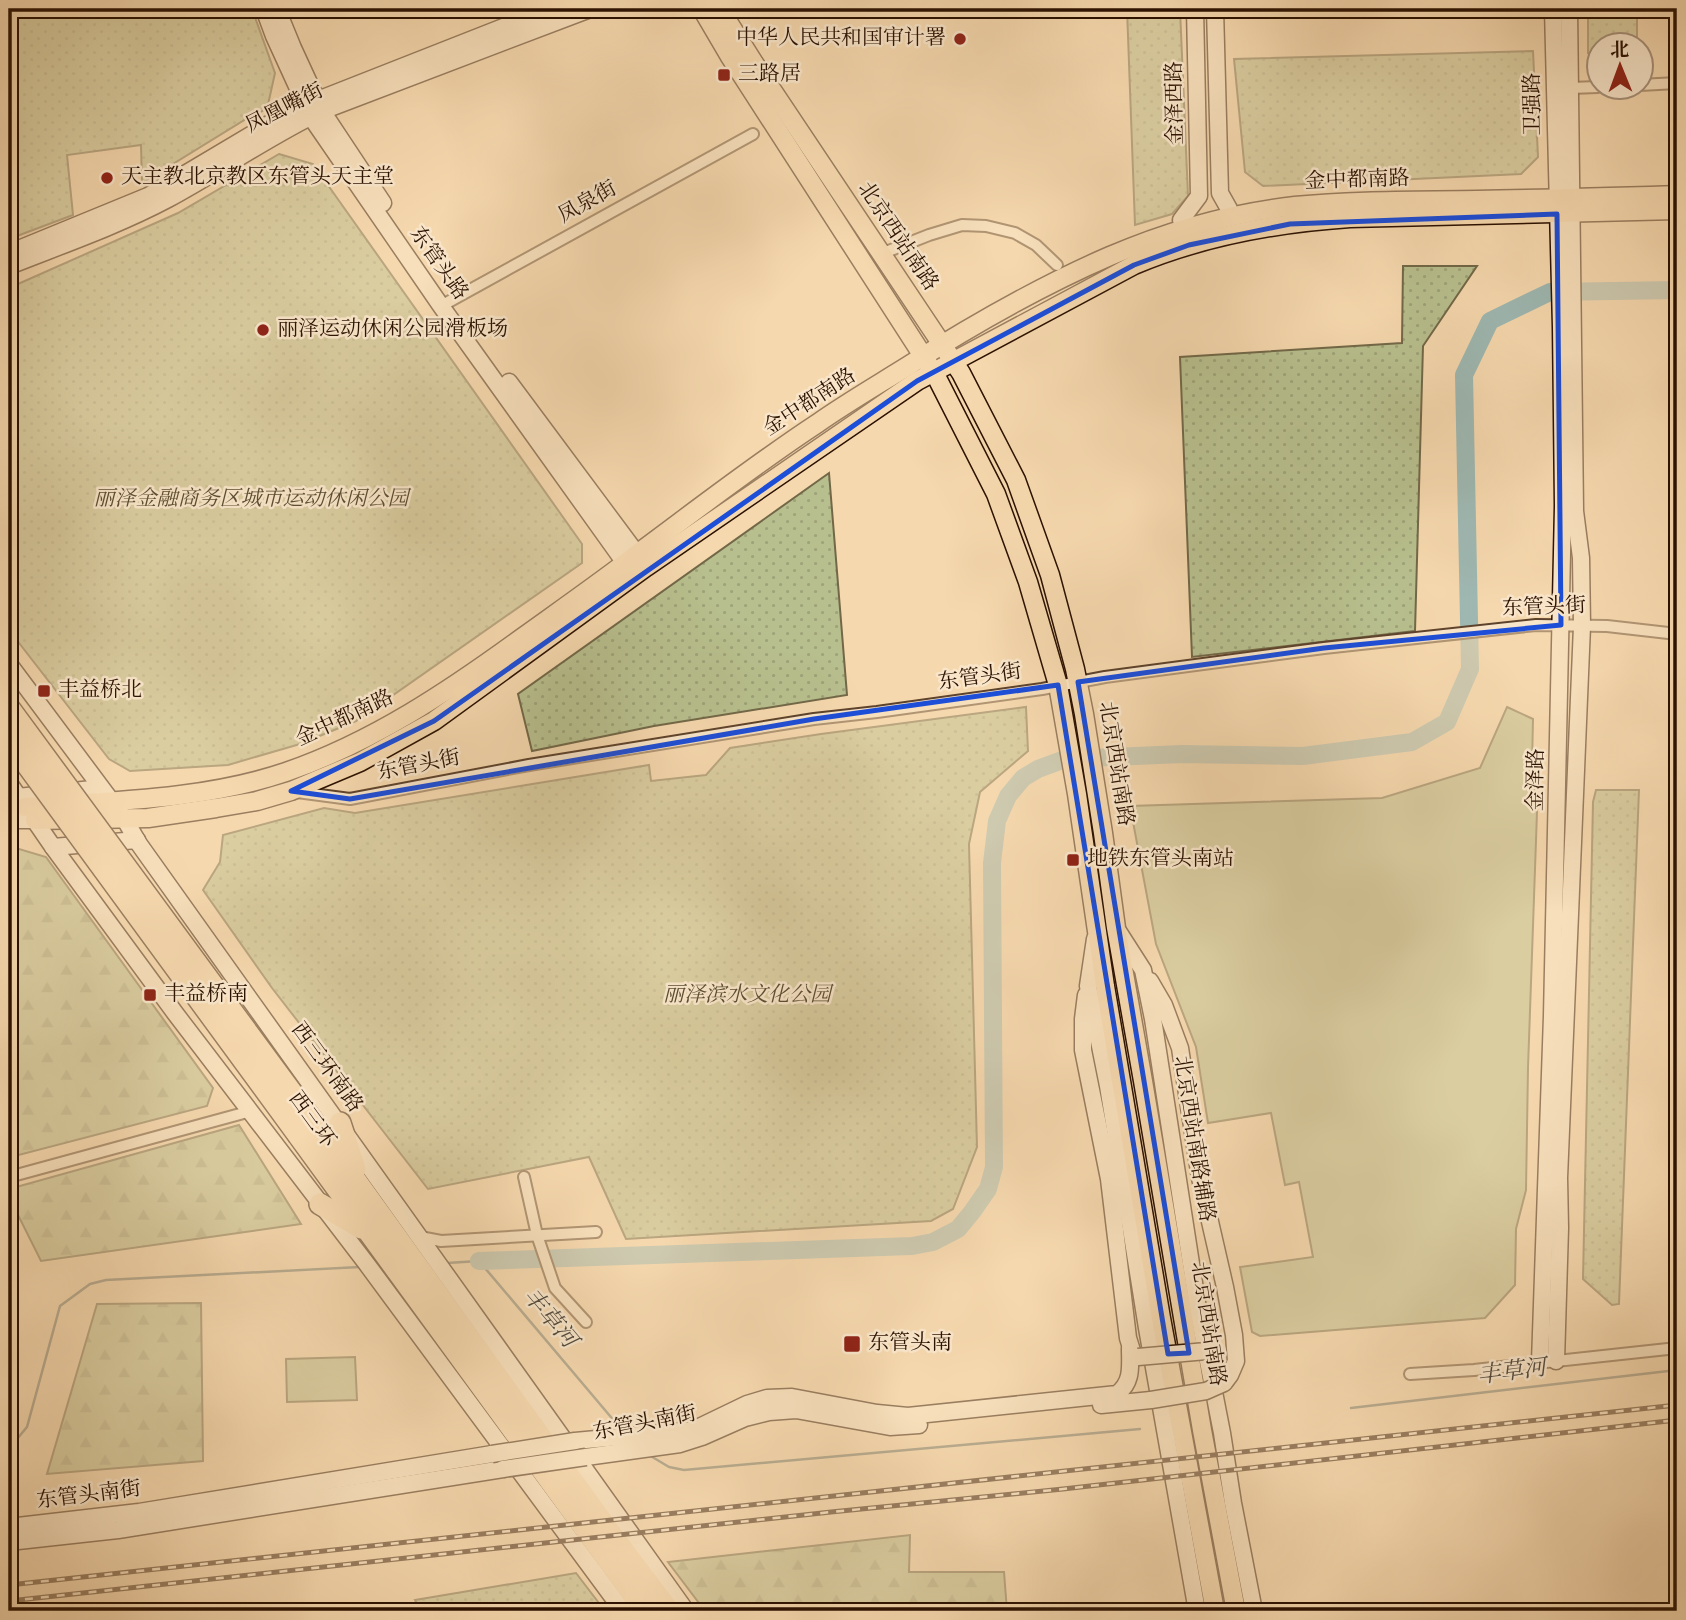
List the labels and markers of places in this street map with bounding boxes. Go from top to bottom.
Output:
place label: 中华人民共和国审计署 [736,24,946,54]
marker: 中华人民共和国审计署 [952,31,968,47]
place label: 三路居 [738,60,801,90]
marker: 三路居 [716,67,732,83]
place label: 天主教北京教区东管头天主堂 [121,163,394,193]
marker: 天主教北京教区东管头天主堂 [99,170,115,186]
place label: 丽泽运动休闲公园滑板场 [277,315,508,345]
marker: 丽泽运动休闲公园滑板场 [255,322,271,338]
place label: 丰益桥北 [58,676,142,706]
marker: 丰益桥北 [36,683,52,699]
place label: 地铁东管头南站 [1087,845,1234,875]
marker: 地铁东管头南站 [1065,852,1081,868]
place label: 丰益桥南 [164,980,248,1010]
marker: 丰益桥南 [142,987,158,1003]
place label: 东管头南 [868,1329,952,1359]
marker: 东管头南 [842,1334,862,1354]

